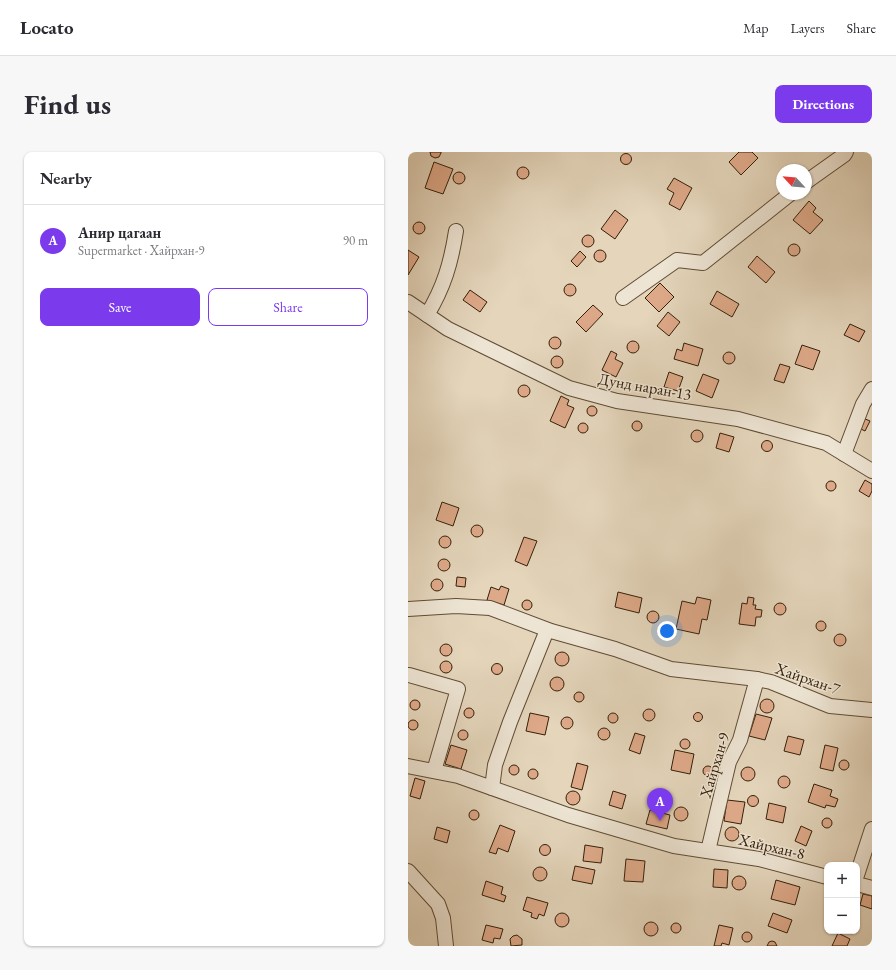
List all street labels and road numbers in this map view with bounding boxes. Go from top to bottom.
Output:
street label: Дунд наран-13 [597,368,693,405]
street label: Хайрхан-7 [772,657,843,699]
street label: Хайрхан-9 [694,730,734,801]
street label: Хайрхан-8 [736,828,807,864]

